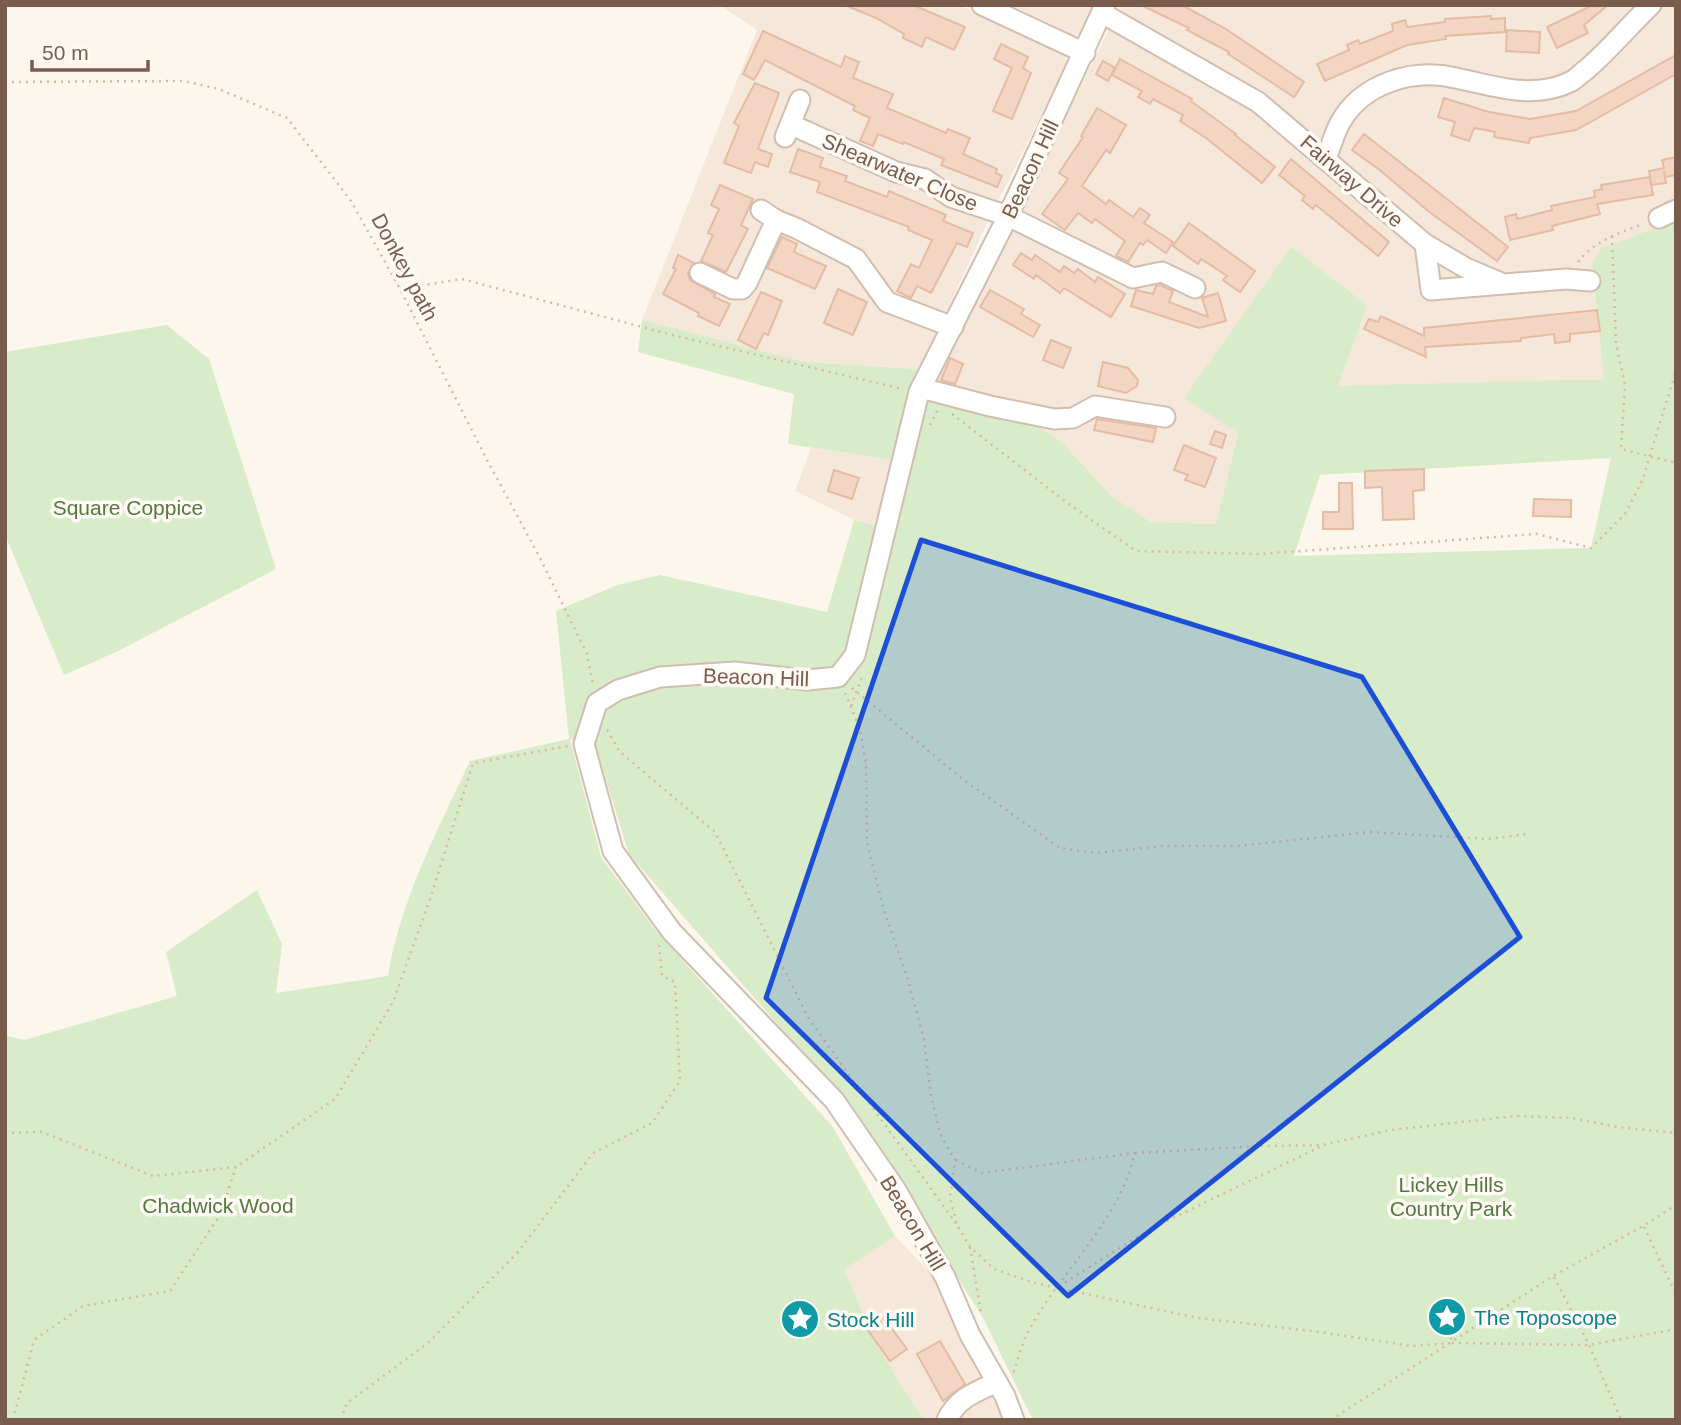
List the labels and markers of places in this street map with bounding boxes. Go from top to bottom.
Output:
place icon: The Toposcope [1426,1296,1468,1338]
place icon: Stock Hill [779,1298,821,1340]
place label: The Toposcope [1474,1306,1617,1329]
place label: Stock Hill [827,1308,915,1331]

